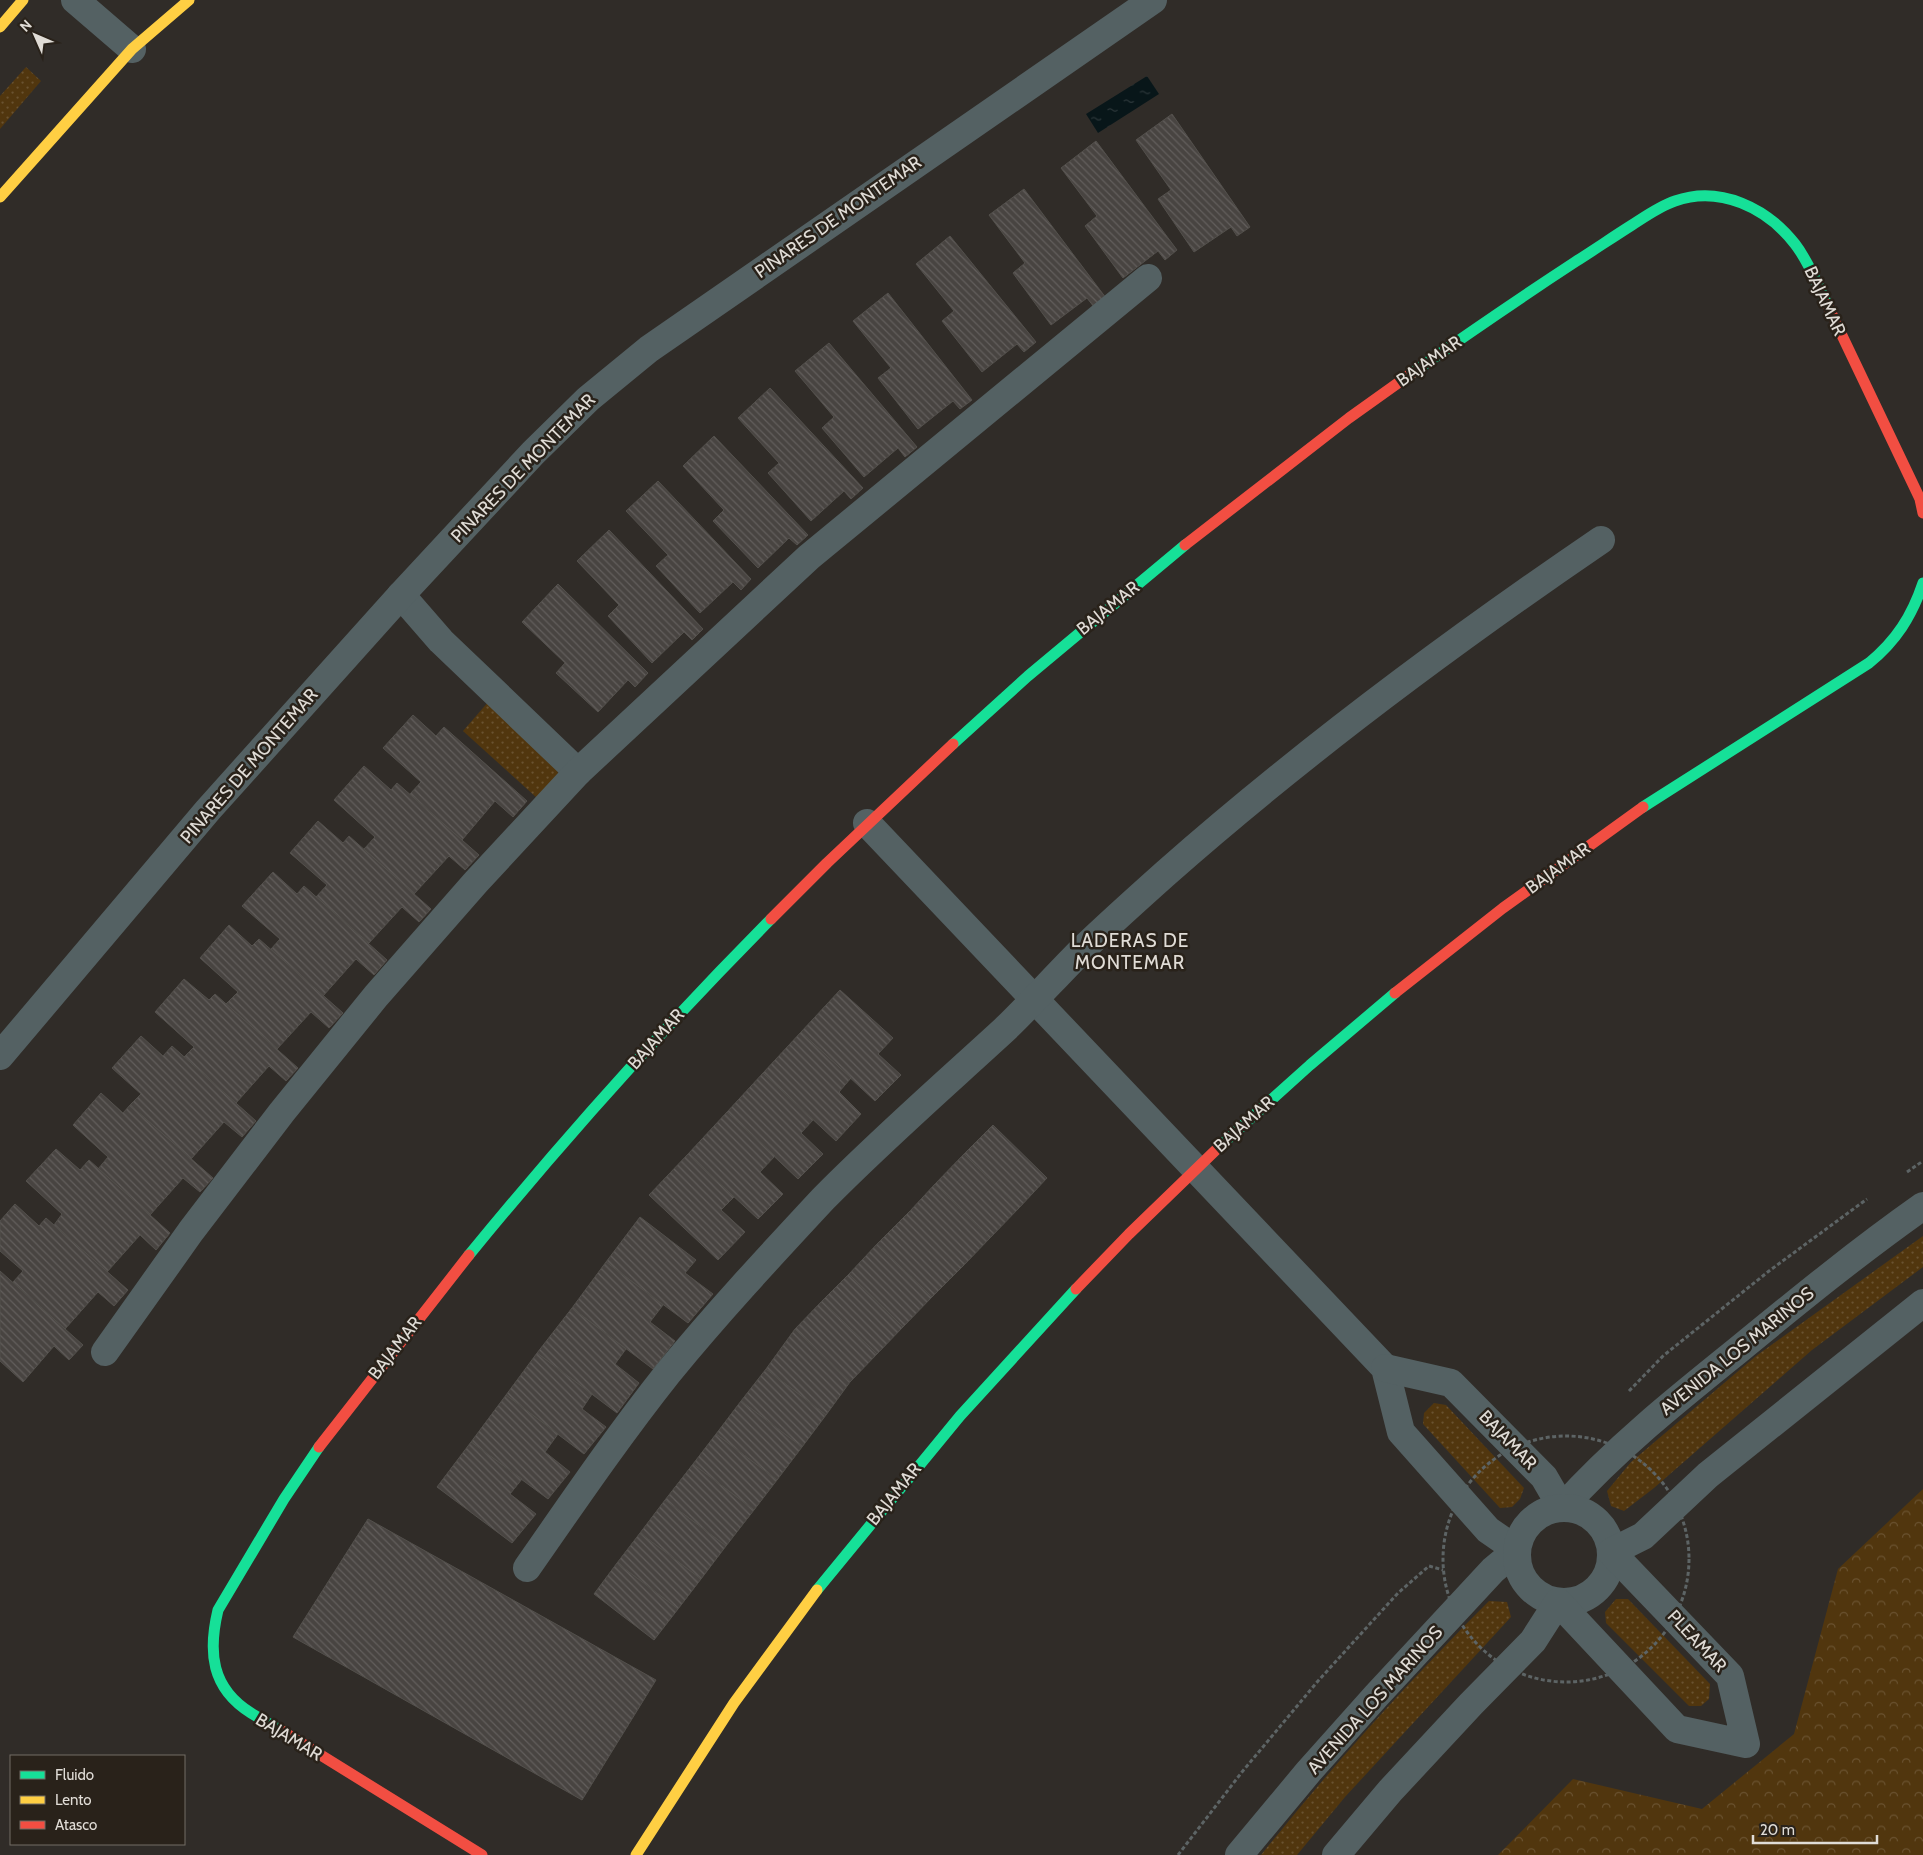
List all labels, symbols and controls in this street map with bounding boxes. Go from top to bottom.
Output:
north arrow [10,10,60,60]
text: N [16,16,36,36]
street label: PINARES DE MONTEMAR [750,151,926,283]
street label: BAJAMAR [1799,263,1851,339]
street label: BAJAMAR [1392,331,1466,391]
street label: PINARES DE MONTEMAR [446,389,600,547]
street label: BAJAMAR [1072,576,1144,640]
street label: PINARES DE MONTEMAR [176,684,322,848]
street label: BAJAMAR [1522,837,1595,899]
district label: LADERAS DE MONTEMAR [1071,929,1189,974]
street label: BAJAMAR [623,1004,689,1074]
street label: BAJAMAR [1209,1091,1279,1157]
street label: AVENIDA LOS MARINOS [1656,1282,1818,1420]
street label: BAJAMAR [364,1312,427,1384]
street label: BAJAMAR [1474,1406,1542,1474]
street label: BAJAMAR [862,1458,926,1530]
street label: PLEAMAR [1663,1605,1731,1677]
street label: AVENIDA LOS MARINOS [1303,1621,1447,1779]
street label: BAJAMAR [252,1708,327,1766]
legend [10,1755,185,1845]
text: Fluido [55,1766,94,1784]
text: Lento [55,1791,92,1809]
scale bar [1753,1812,1877,1844]
text: Atasco [55,1816,97,1834]
text: 20 m [1760,1821,1795,1839]

